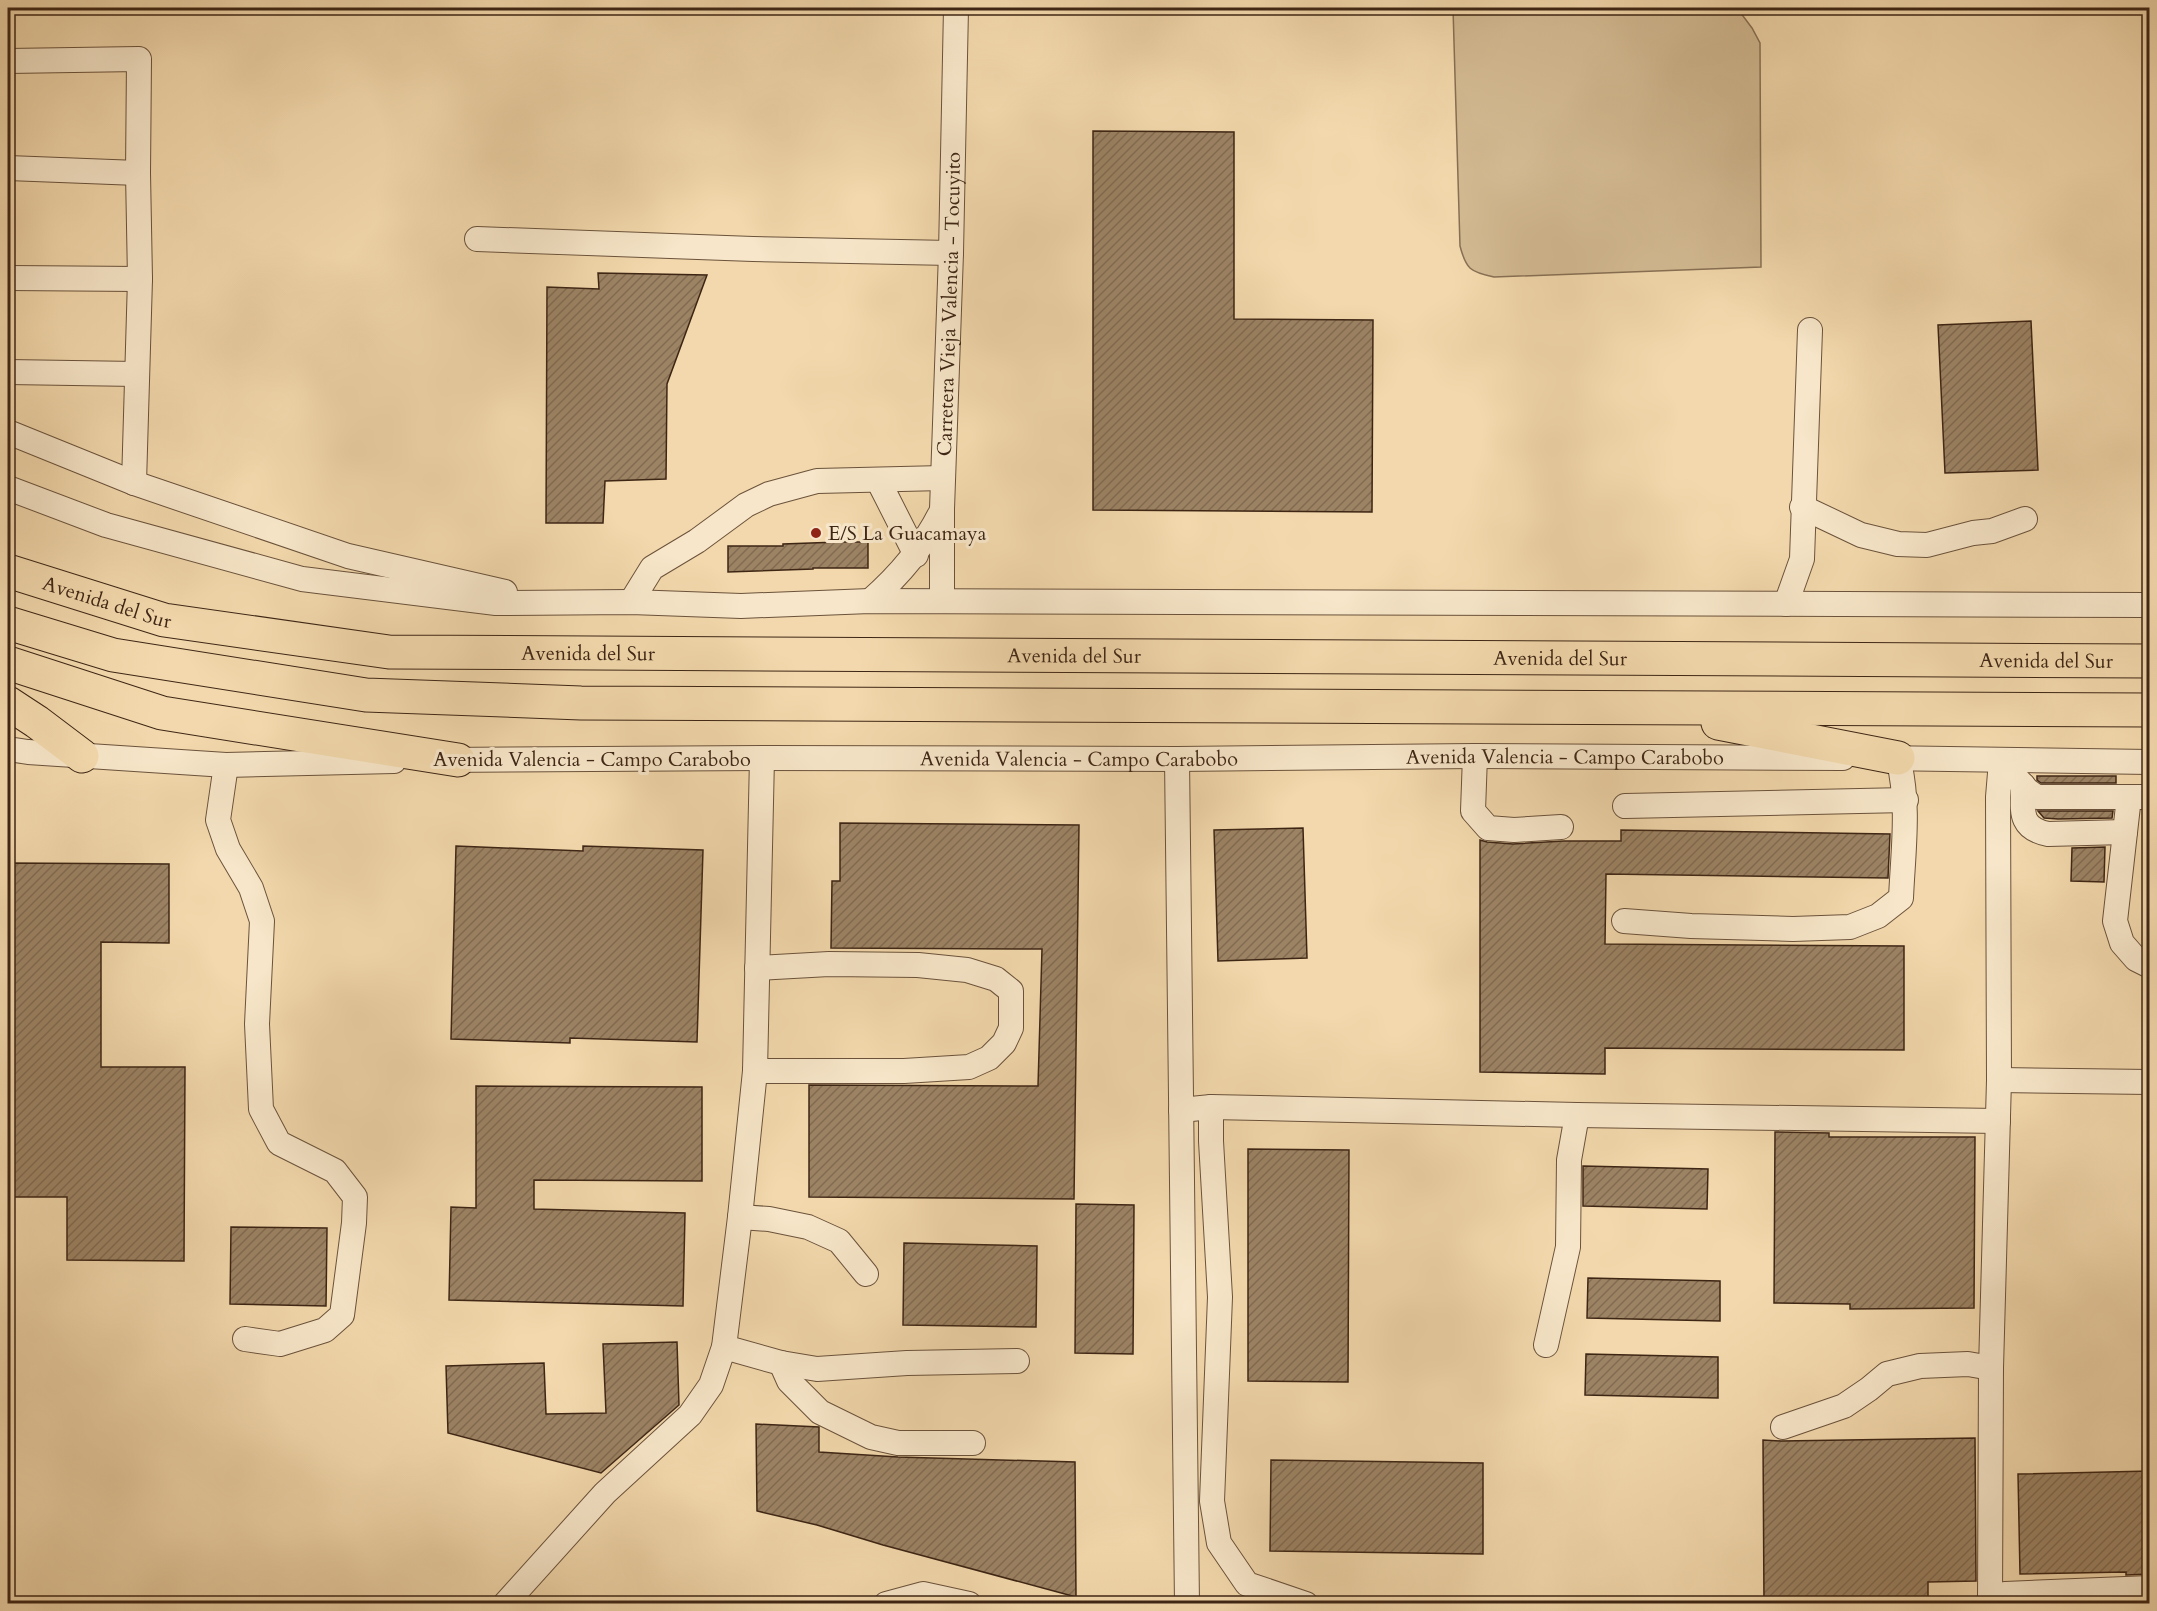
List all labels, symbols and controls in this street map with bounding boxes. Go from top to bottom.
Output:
street label: Carretera Vieja Valencia - Tocuyito [931,152,967,457]
place label: E/S La Guacamaya [828,520,987,547]
marker: E/S La Guacamaya [809,526,823,540]
street label: Avenida del Sur [39,570,174,635]
street label: Avenida del Sur [521,640,656,667]
street label: Avenida del Sur [1007,642,1142,670]
street label: Avenida del Sur [1493,645,1628,672]
street label: Avenida del Sur [1979,647,2114,675]
street label: Avenida Valencia - Campo Carabobo [1406,743,1724,771]
street label: Avenida Valencia - Campo Carabobo [920,745,1238,773]
street label: Avenida Valencia - Campo Carabobo [433,746,751,773]

